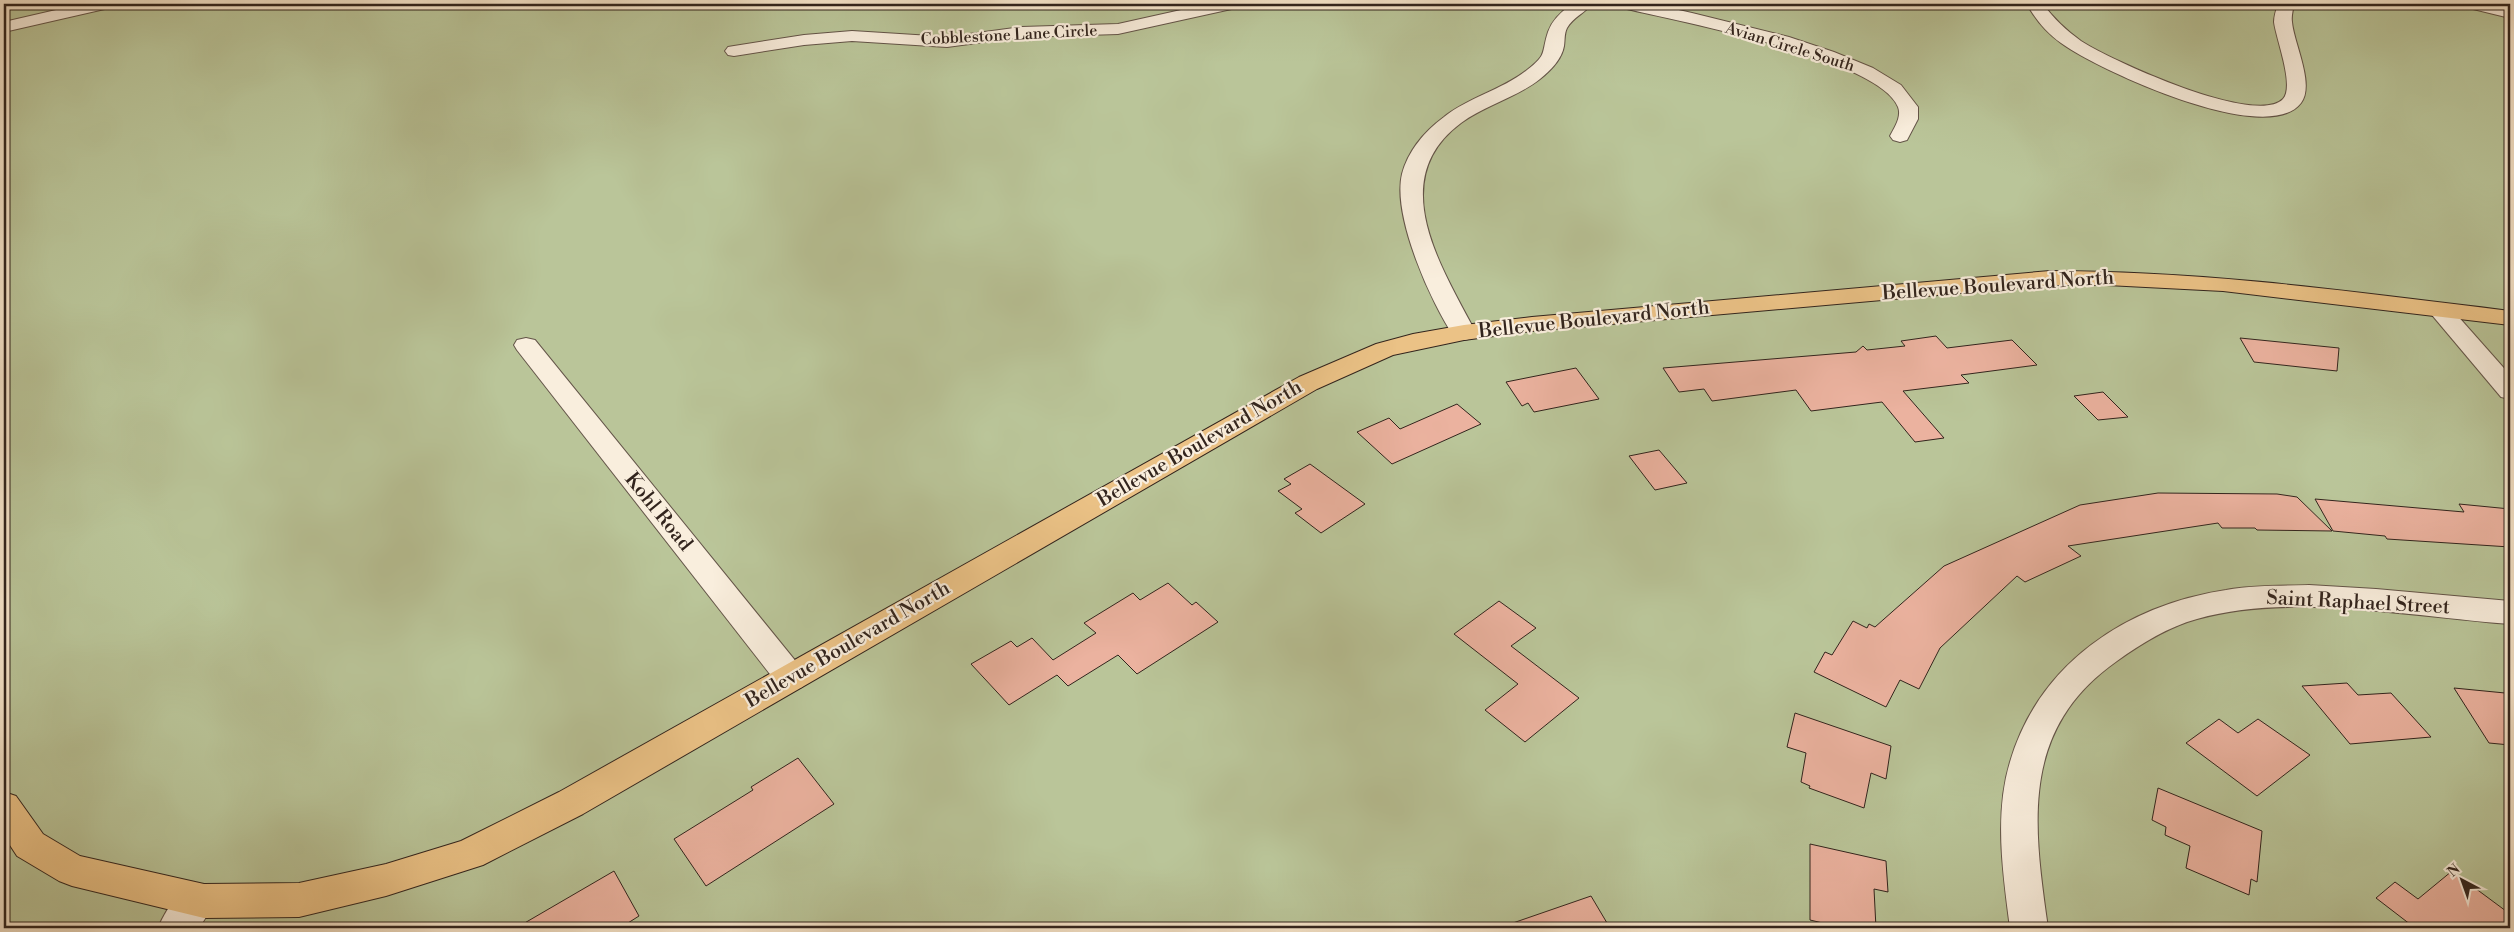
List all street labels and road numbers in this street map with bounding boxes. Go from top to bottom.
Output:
street label: Avian Circle South [1722,18,1857,76]
street label: Cobblestone Lane Circle [920,20,1098,50]
street label: Bellevue Boulevard North [1880,265,2115,307]
street label: Bellevue Boulevard North [1476,295,1711,345]
street label: Bellevue Boulevard North [1092,375,1307,513]
street label: Kohl Road [619,468,698,557]
street label: Bellevue Boulevard North [740,576,955,714]
street label: Saint Raphael Street [2266,586,2450,620]

